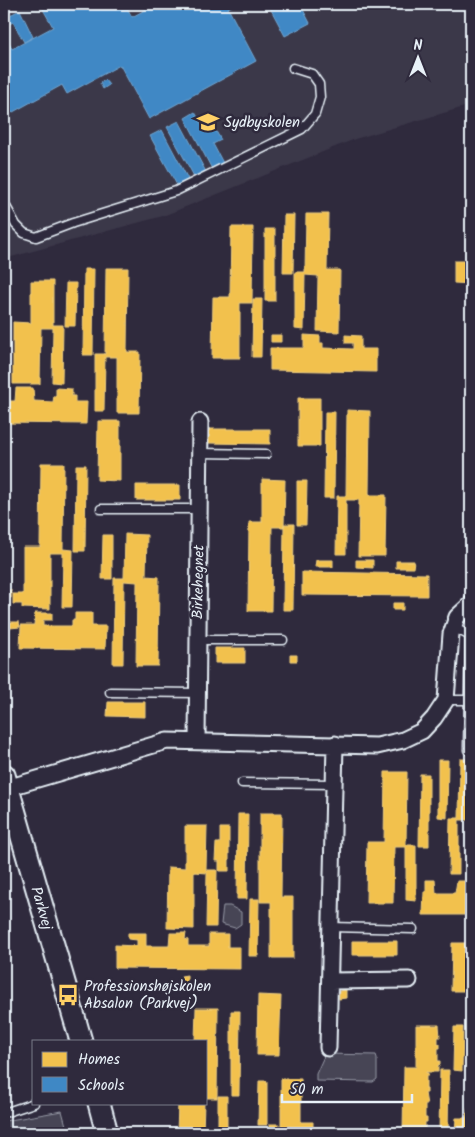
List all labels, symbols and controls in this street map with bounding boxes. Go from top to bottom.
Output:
north arrow [392,32,442,82]
text: N [414,35,423,57]
school or university icon: Sydbyskolen [195,109,221,135]
place label: Sydbyskolen [224,111,300,135]
street label: Birkehegnet [186,544,212,619]
street label: Parkvej [23,884,59,934]
place label: Professionshøjskolen Absalon (Parkvej) [84,975,211,1016]
bus stop icon: Professionshøjskolen Absalon (Parkvej) [55,982,81,1008]
legend [32,1040,208,1104]
text: Homes [78,1048,121,1072]
scale bar [282,1072,412,1104]
text: Schools [78,1074,125,1098]
text: 50 m [290,1078,324,1102]

